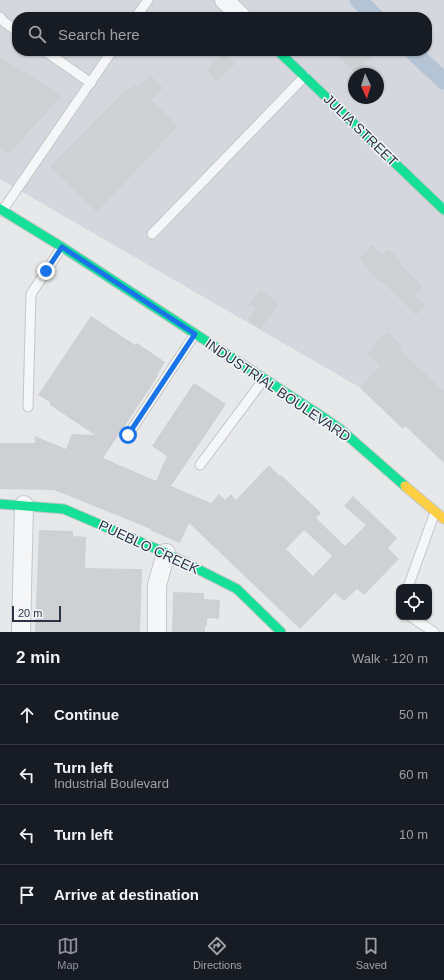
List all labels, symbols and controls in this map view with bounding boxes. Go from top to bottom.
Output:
search box [12,12,432,56]
icon: search [26,23,48,45]
text: Search here [58,26,140,43]
north arrow [348,68,384,104]
street label: JULIA STREET [321,91,402,170]
route end [37,262,55,280]
street label: INDUSTRIAL BOULEVARD [202,335,354,445]
route start [119,426,137,444]
street label: PUEBLO CREEK [96,517,202,578]
map controls [396,584,432,620]
button: locate [396,584,432,620]
scale bar [12,604,61,623]
text: 20 m [18,607,42,619]
text: 2 min [16,648,60,667]
text: Walk · 120 m [352,651,428,666]
icon: ahead [16,704,38,726]
text: Continue [54,706,119,723]
text: 50 m [399,707,428,722]
text: Turn left [54,759,113,776]
icon: left [16,764,38,786]
text: 60 m [399,767,428,782]
text: Industrial Boulevard [54,776,169,791]
icon: left [16,824,38,846]
text: Turn left [54,826,113,843]
text: 10 m [399,827,428,842]
icon: arrive [16,884,38,906]
text: Arrive at destination [54,886,199,903]
tab: Map [57,935,79,971]
tab: Directions [193,935,242,971]
tab: Saved [356,935,387,971]

